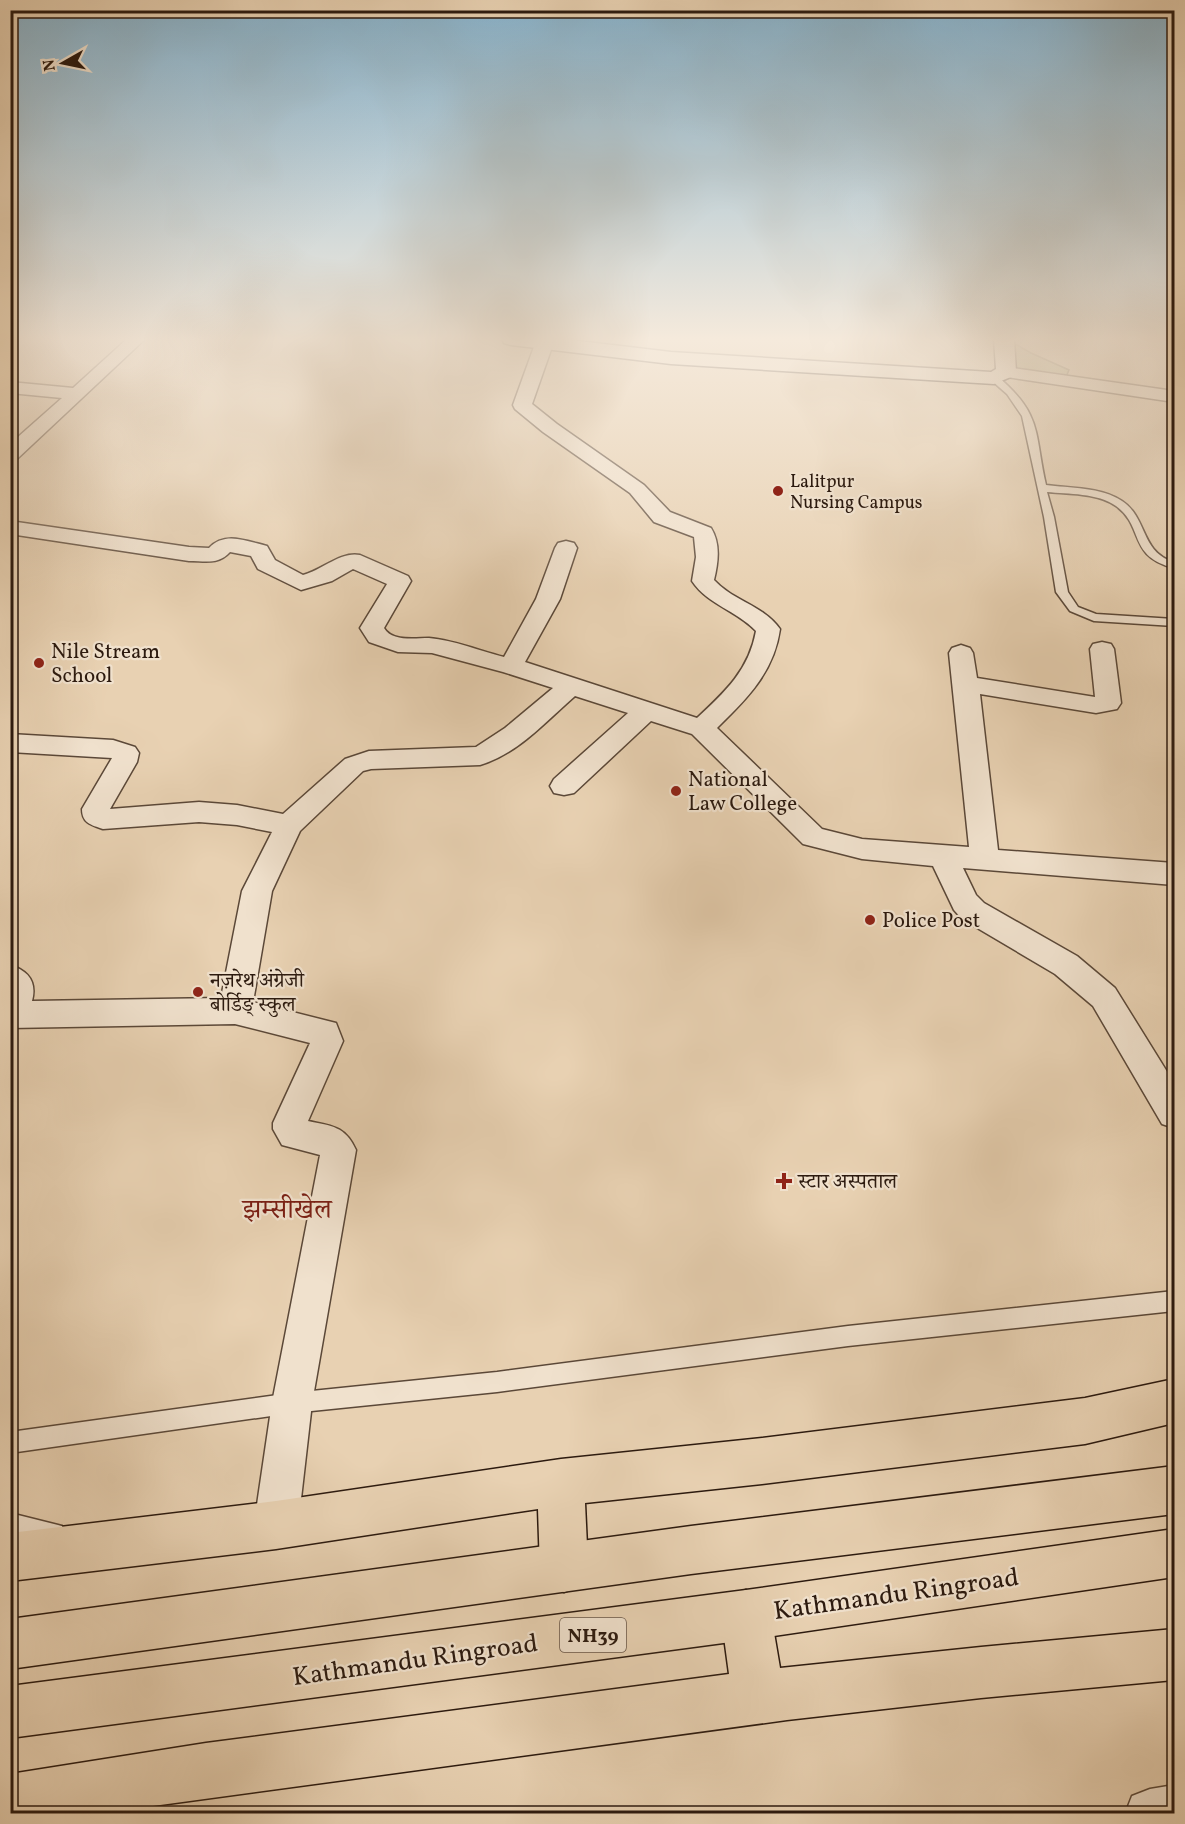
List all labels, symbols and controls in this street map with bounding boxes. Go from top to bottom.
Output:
north arrow [33,33,93,93]
text: N [38,57,62,72]
place label: Lalitpur Nursing Campus [790,470,923,516]
marker: Lalitpur Nursing Campus [771,484,785,498]
place label: Nile Stream School [51,638,160,691]
marker: Nile Stream School [32,656,46,670]
place label: National Law College [688,766,797,819]
marker: National Law College [669,784,683,798]
place label: Police Post [882,907,980,936]
marker: Police Post [863,913,877,927]
place label: नज़रेथ अंग्रेजी बोर्डिङ् स्कुल [209,967,305,1020]
marker: नज़रेथ अंग्रेजी बोर्डिङ् स्कुल [191,985,205,999]
place label: स्टार अस्पताल [797,1168,898,1197]
marker: स्टार अस्पताल [775,1172,793,1190]
district label: झम्सीखेल [240,1192,333,1230]
street label: Kathmandu Ringroad [771,1560,1021,1630]
road number: NH39 [560,1618,626,1652]
street label: Kathmandu Ringroad [290,1626,540,1696]

